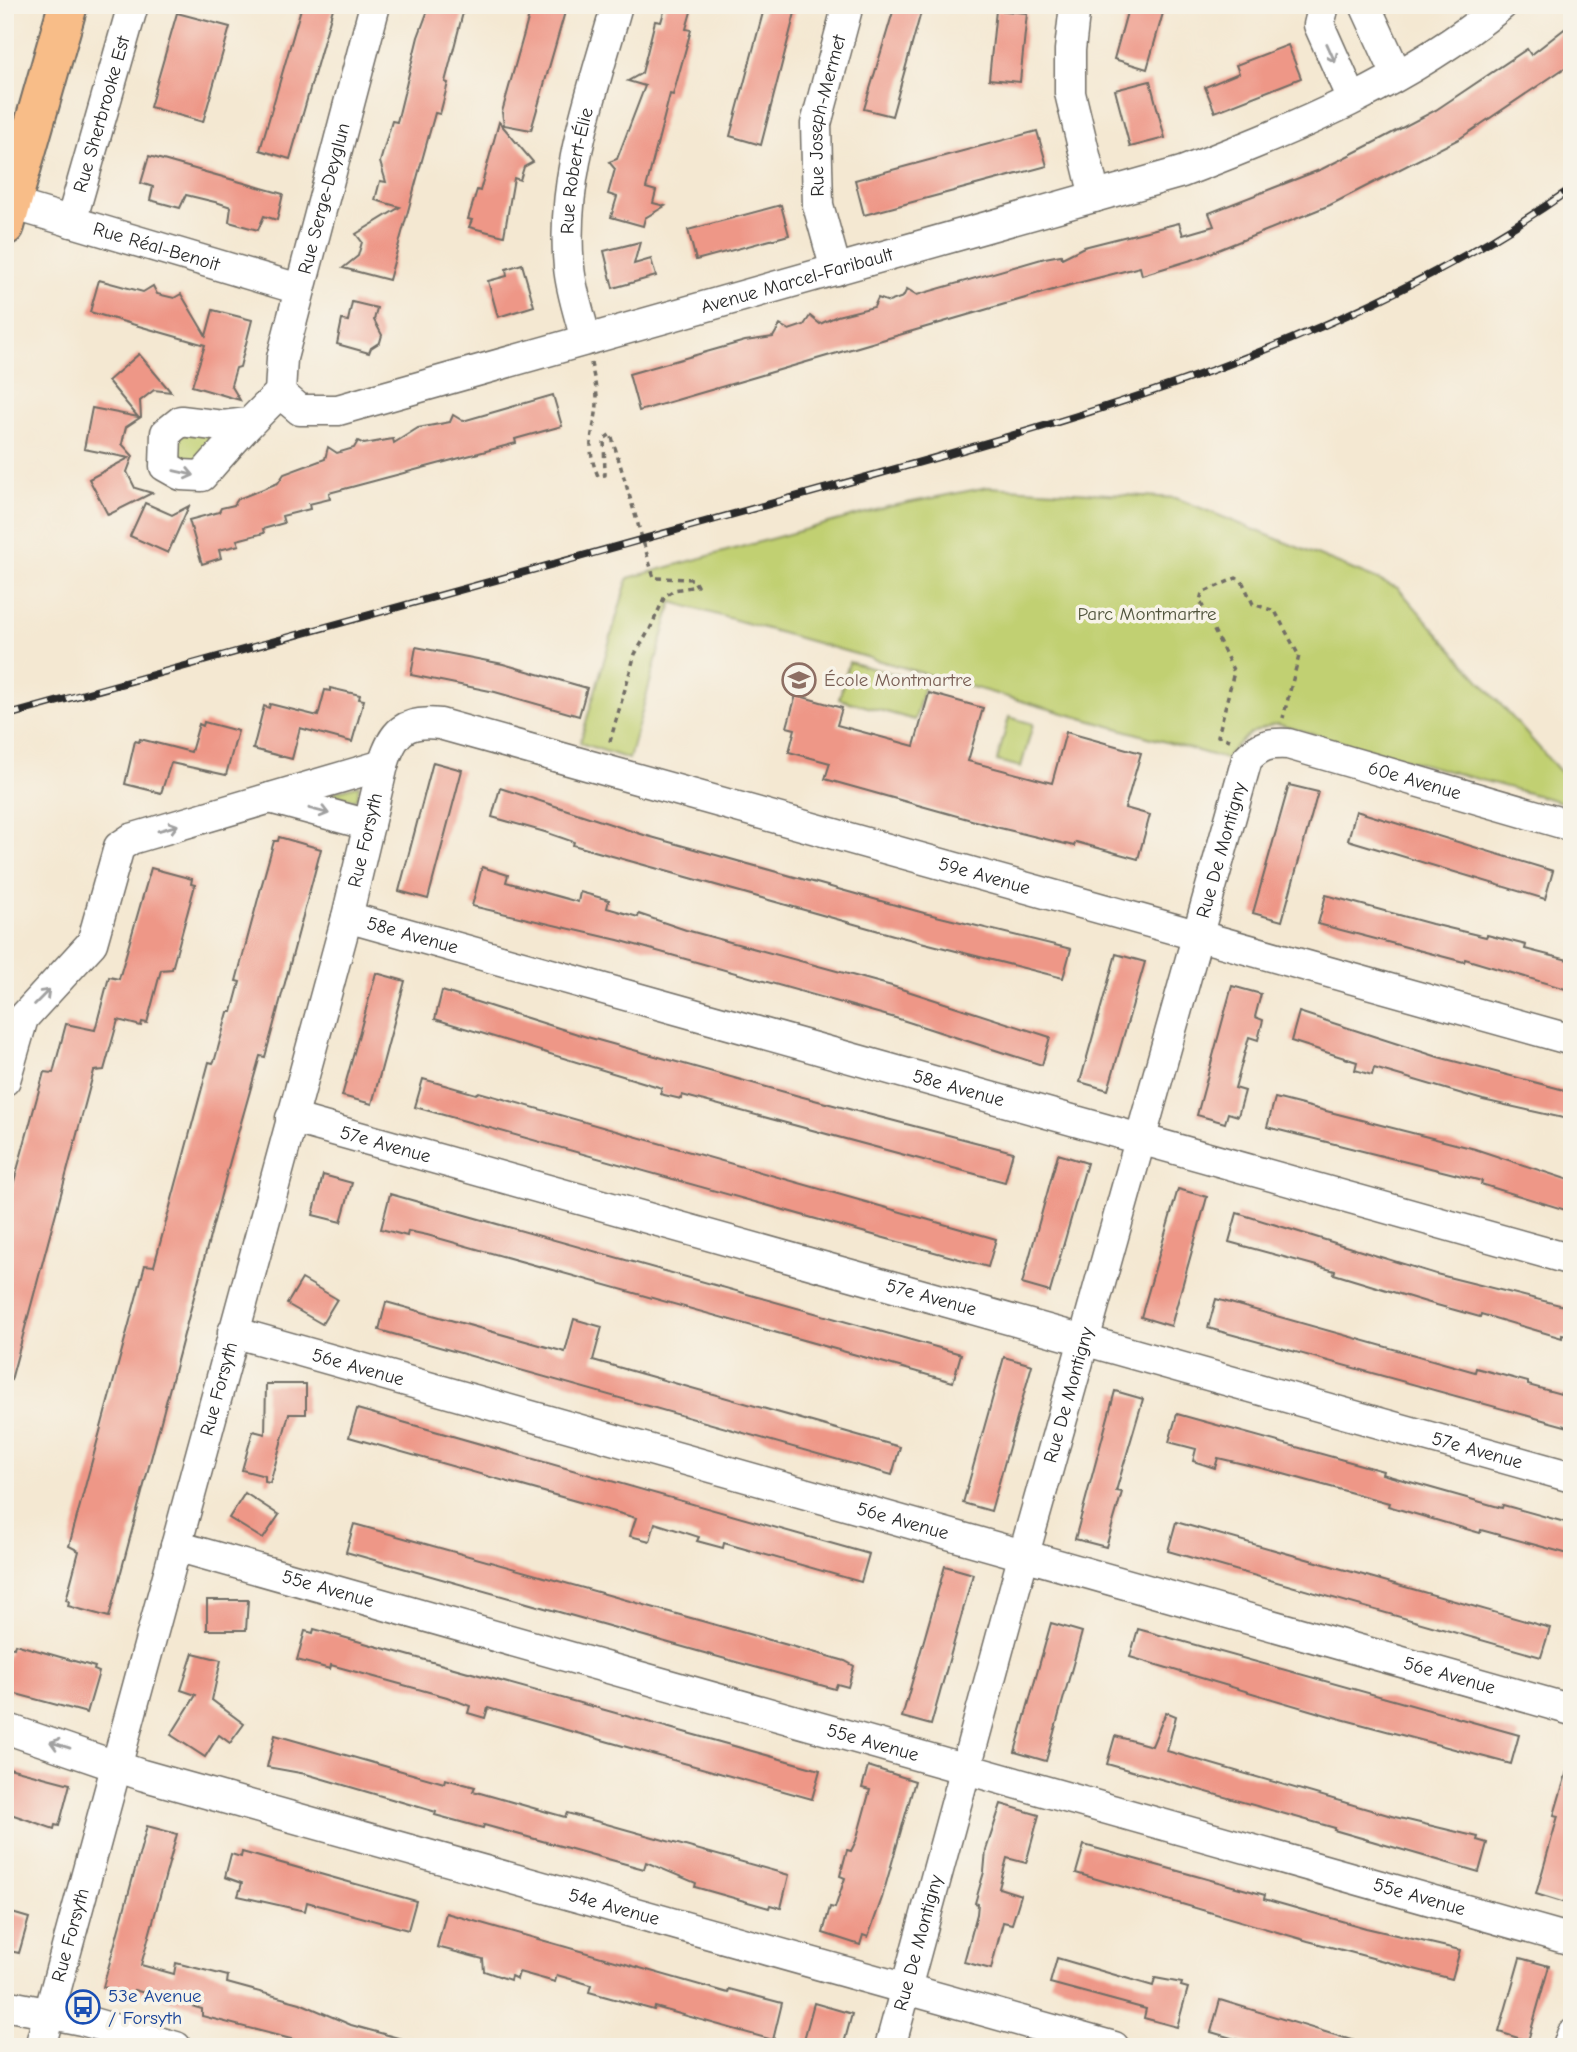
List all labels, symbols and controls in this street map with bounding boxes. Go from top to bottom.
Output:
street label: Rue Joseph-Mermet [805,32,851,197]
street label: Rue Sherbrooke Est [69,33,135,195]
one-way arrow [1324,42,1338,63]
street label: Rue Robert-Élie [556,105,598,234]
street label: Rue Serge-Deyglun [294,121,354,276]
street label: Rue Réal-Benoit [91,218,223,276]
street label: Avenue Marcel-Faribault [698,243,896,318]
one-way arrow [173,467,195,480]
park label: Parc Montmartre [1077,603,1217,625]
school or university icon: École Montmartre [780,661,818,699]
place label: École Montmartre [824,669,972,691]
street label: 60e Avenue [1366,757,1464,804]
street label: Rue De Montigny [1192,779,1251,921]
street label: Rue Forsyth [343,791,387,890]
one-way arrow [308,806,330,819]
one-way arrow [157,820,179,833]
street label: 59e Avenue [936,853,1033,899]
street label: 58e Avenue [364,912,461,959]
one-way arrow [34,989,51,1006]
street label: 58e Avenue [910,1065,1007,1111]
street label: 57e Avenue [338,1121,433,1168]
street label: 57e Avenue [884,1274,979,1321]
street label: Rue De Montigny [1039,1324,1098,1465]
street label: Rue Forsyth [196,1339,242,1438]
street label: 56e Avenue [310,1344,407,1391]
street label: 57e Avenue [1429,1427,1525,1474]
street label: 56e Avenue [854,1498,951,1545]
street label: 55e Avenue [280,1566,376,1612]
street label: 56e Avenue [1401,1652,1498,1699]
street label: 55e Avenue [824,1719,921,1766]
one-way arrow [50,1738,72,1751]
street label: Rue De Montigny [889,1872,947,2013]
street label: 55e Avenue [1371,1874,1468,1920]
street label: 54e Avenue [566,1884,662,1930]
street label: Rue Forsyth [47,1886,94,1984]
place label: 53e Avenue / Forsyth [108,1985,202,2029]
bus stop icon: 53e Avenue / Forsyth [64,1988,102,2026]

